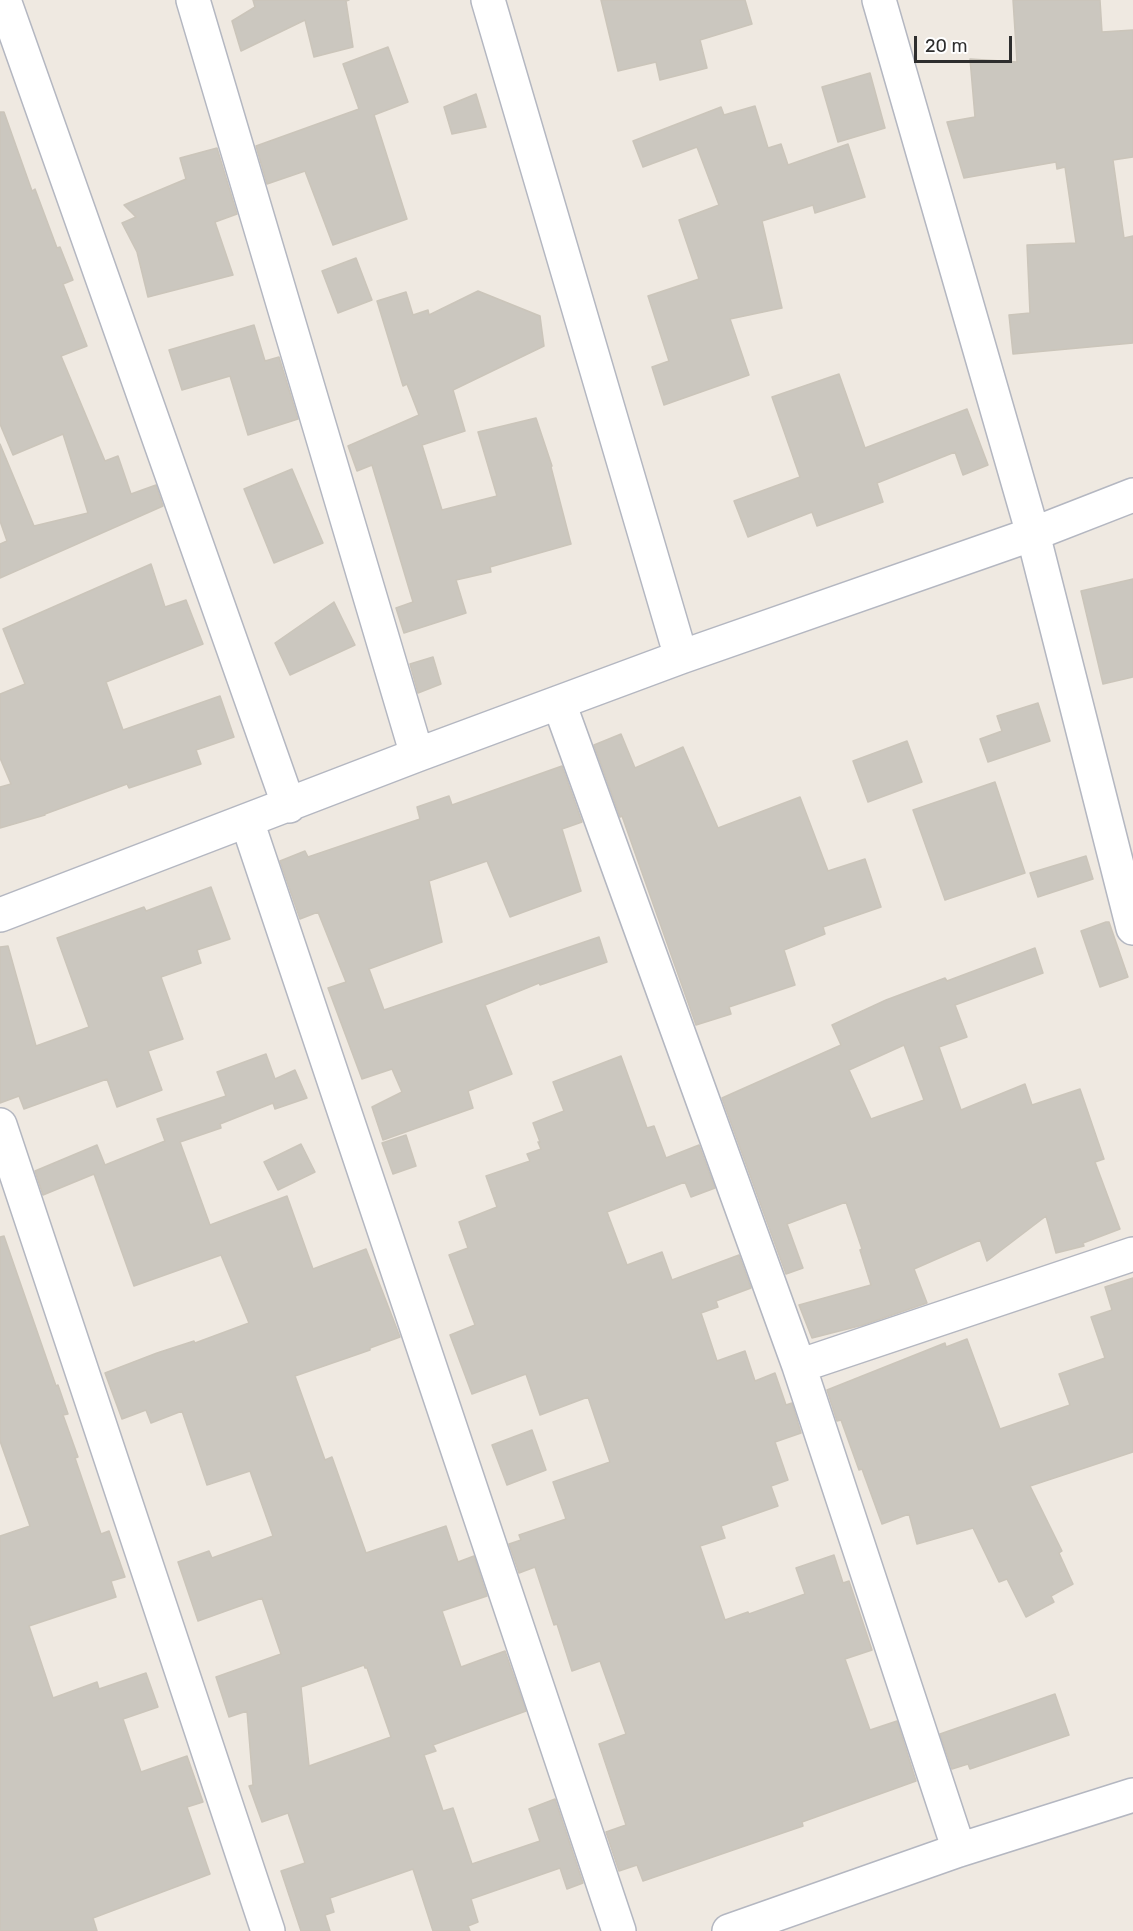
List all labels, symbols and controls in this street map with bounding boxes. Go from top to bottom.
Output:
scale bar [917,24,1014,62]
text: 20 m [925,35,967,57]

